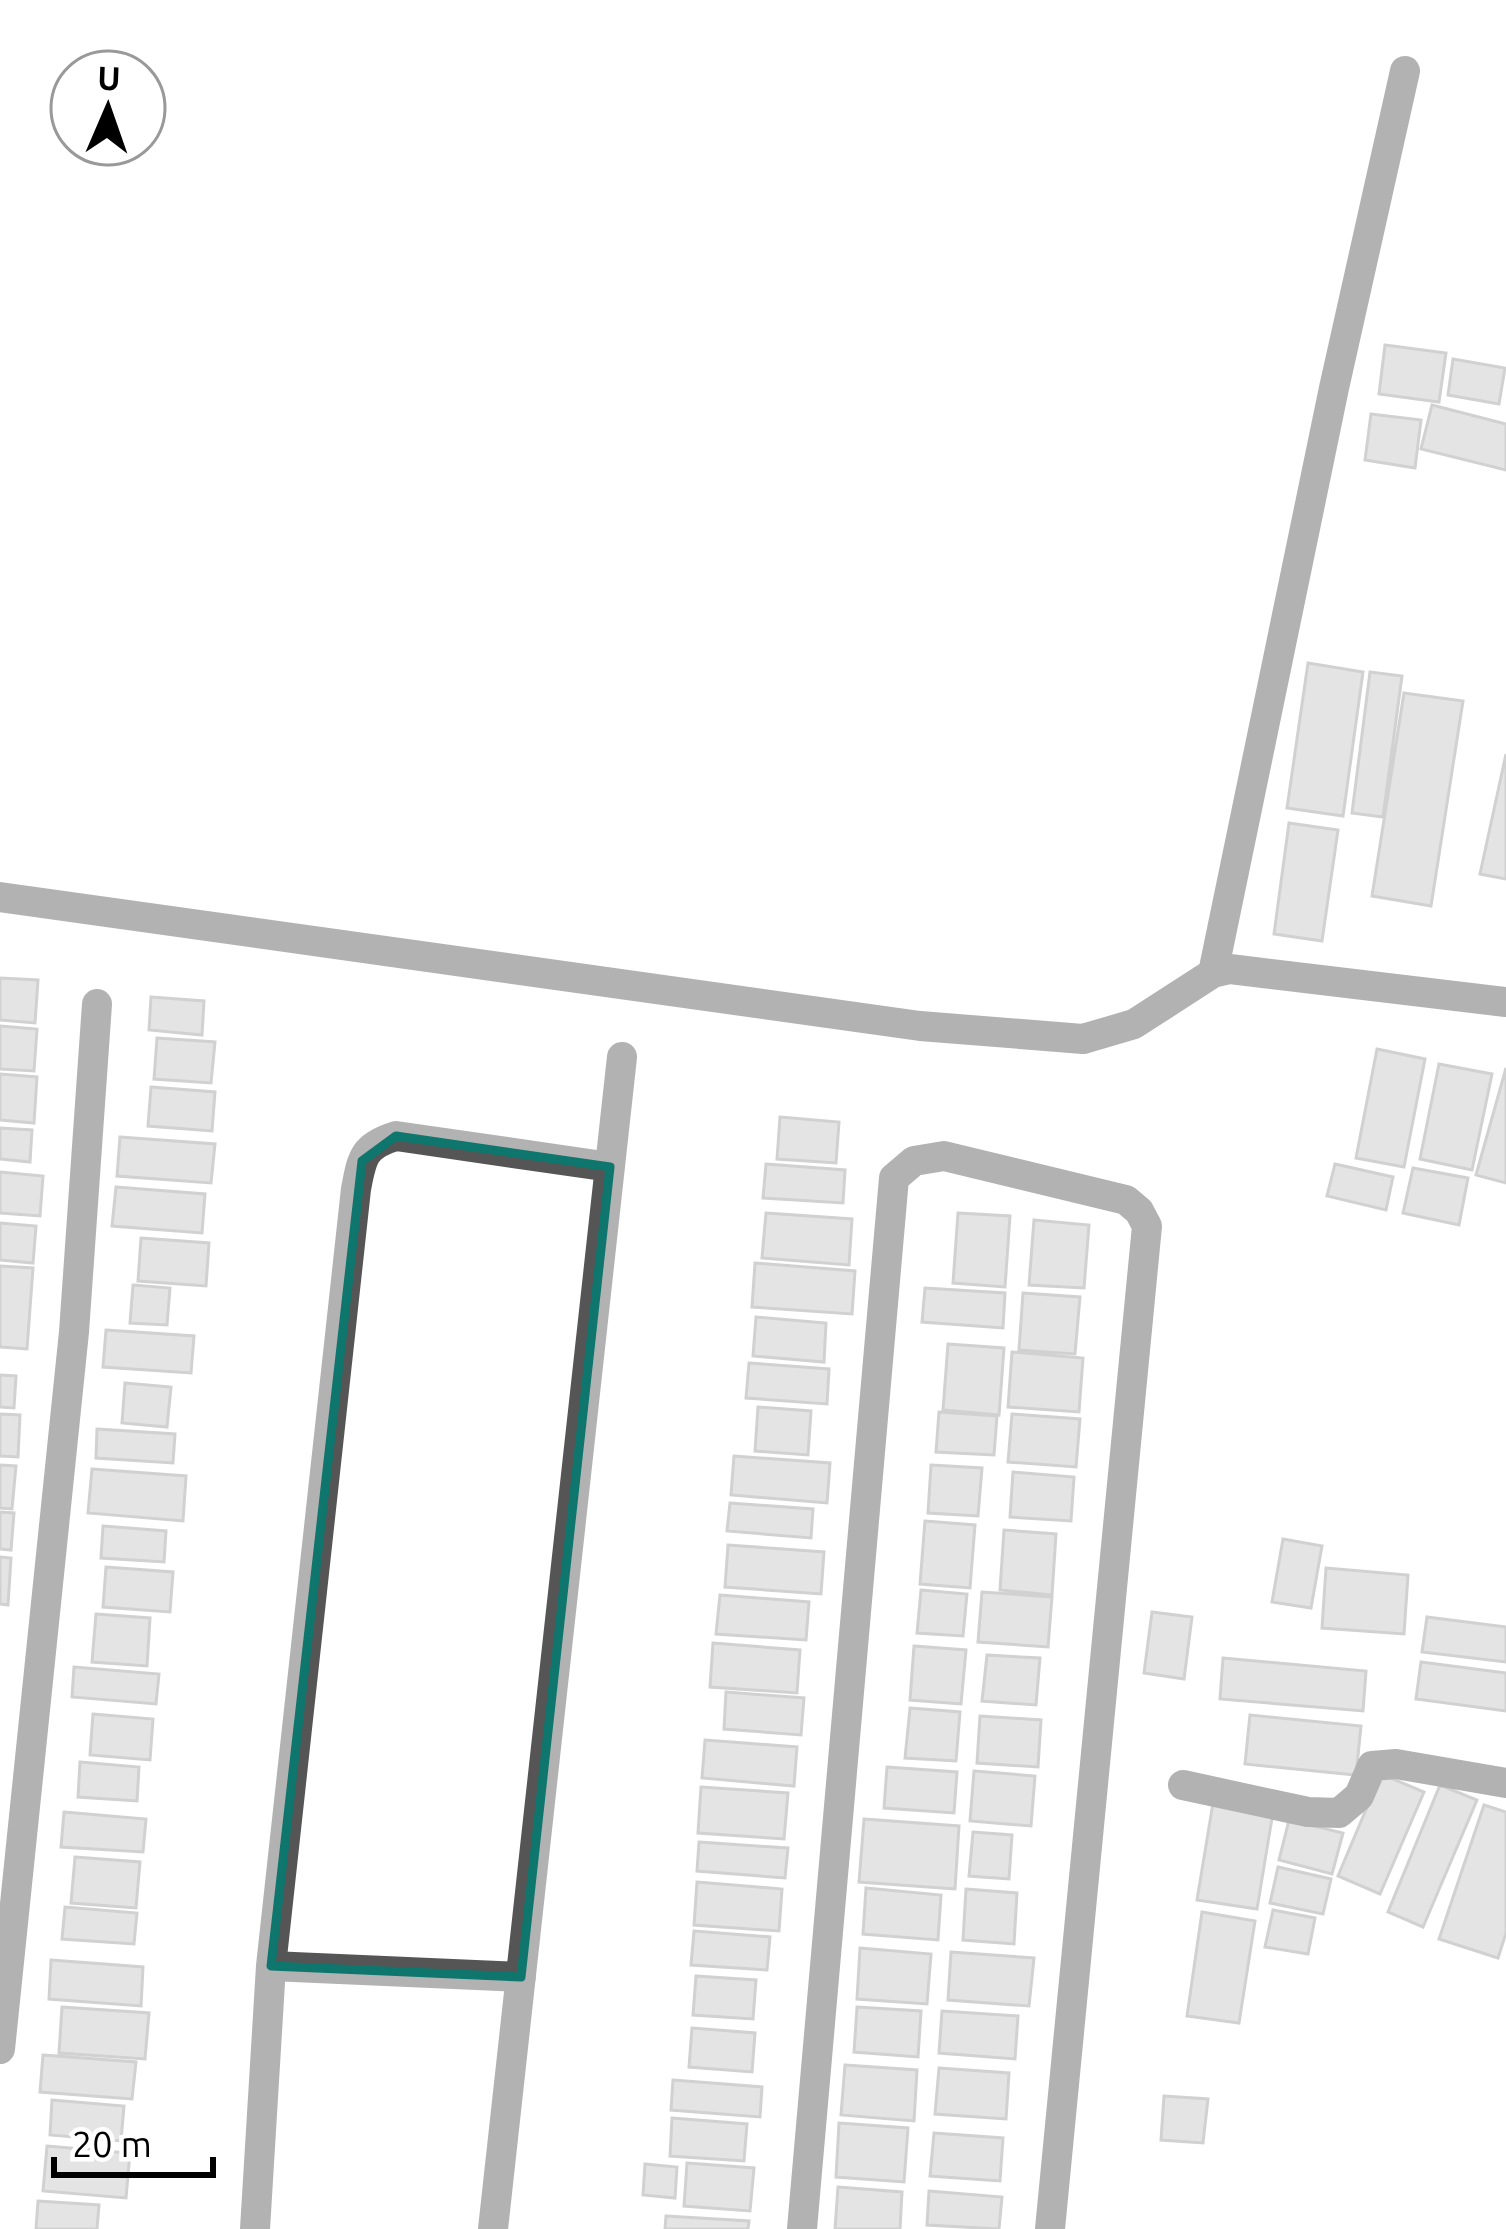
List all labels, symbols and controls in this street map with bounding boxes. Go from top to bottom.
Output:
north arrow [48,48,168,168]
text: U [97,59,121,96]
scale bar [54,2103,213,2177]
text: 20 m [72,2123,152,2164]

